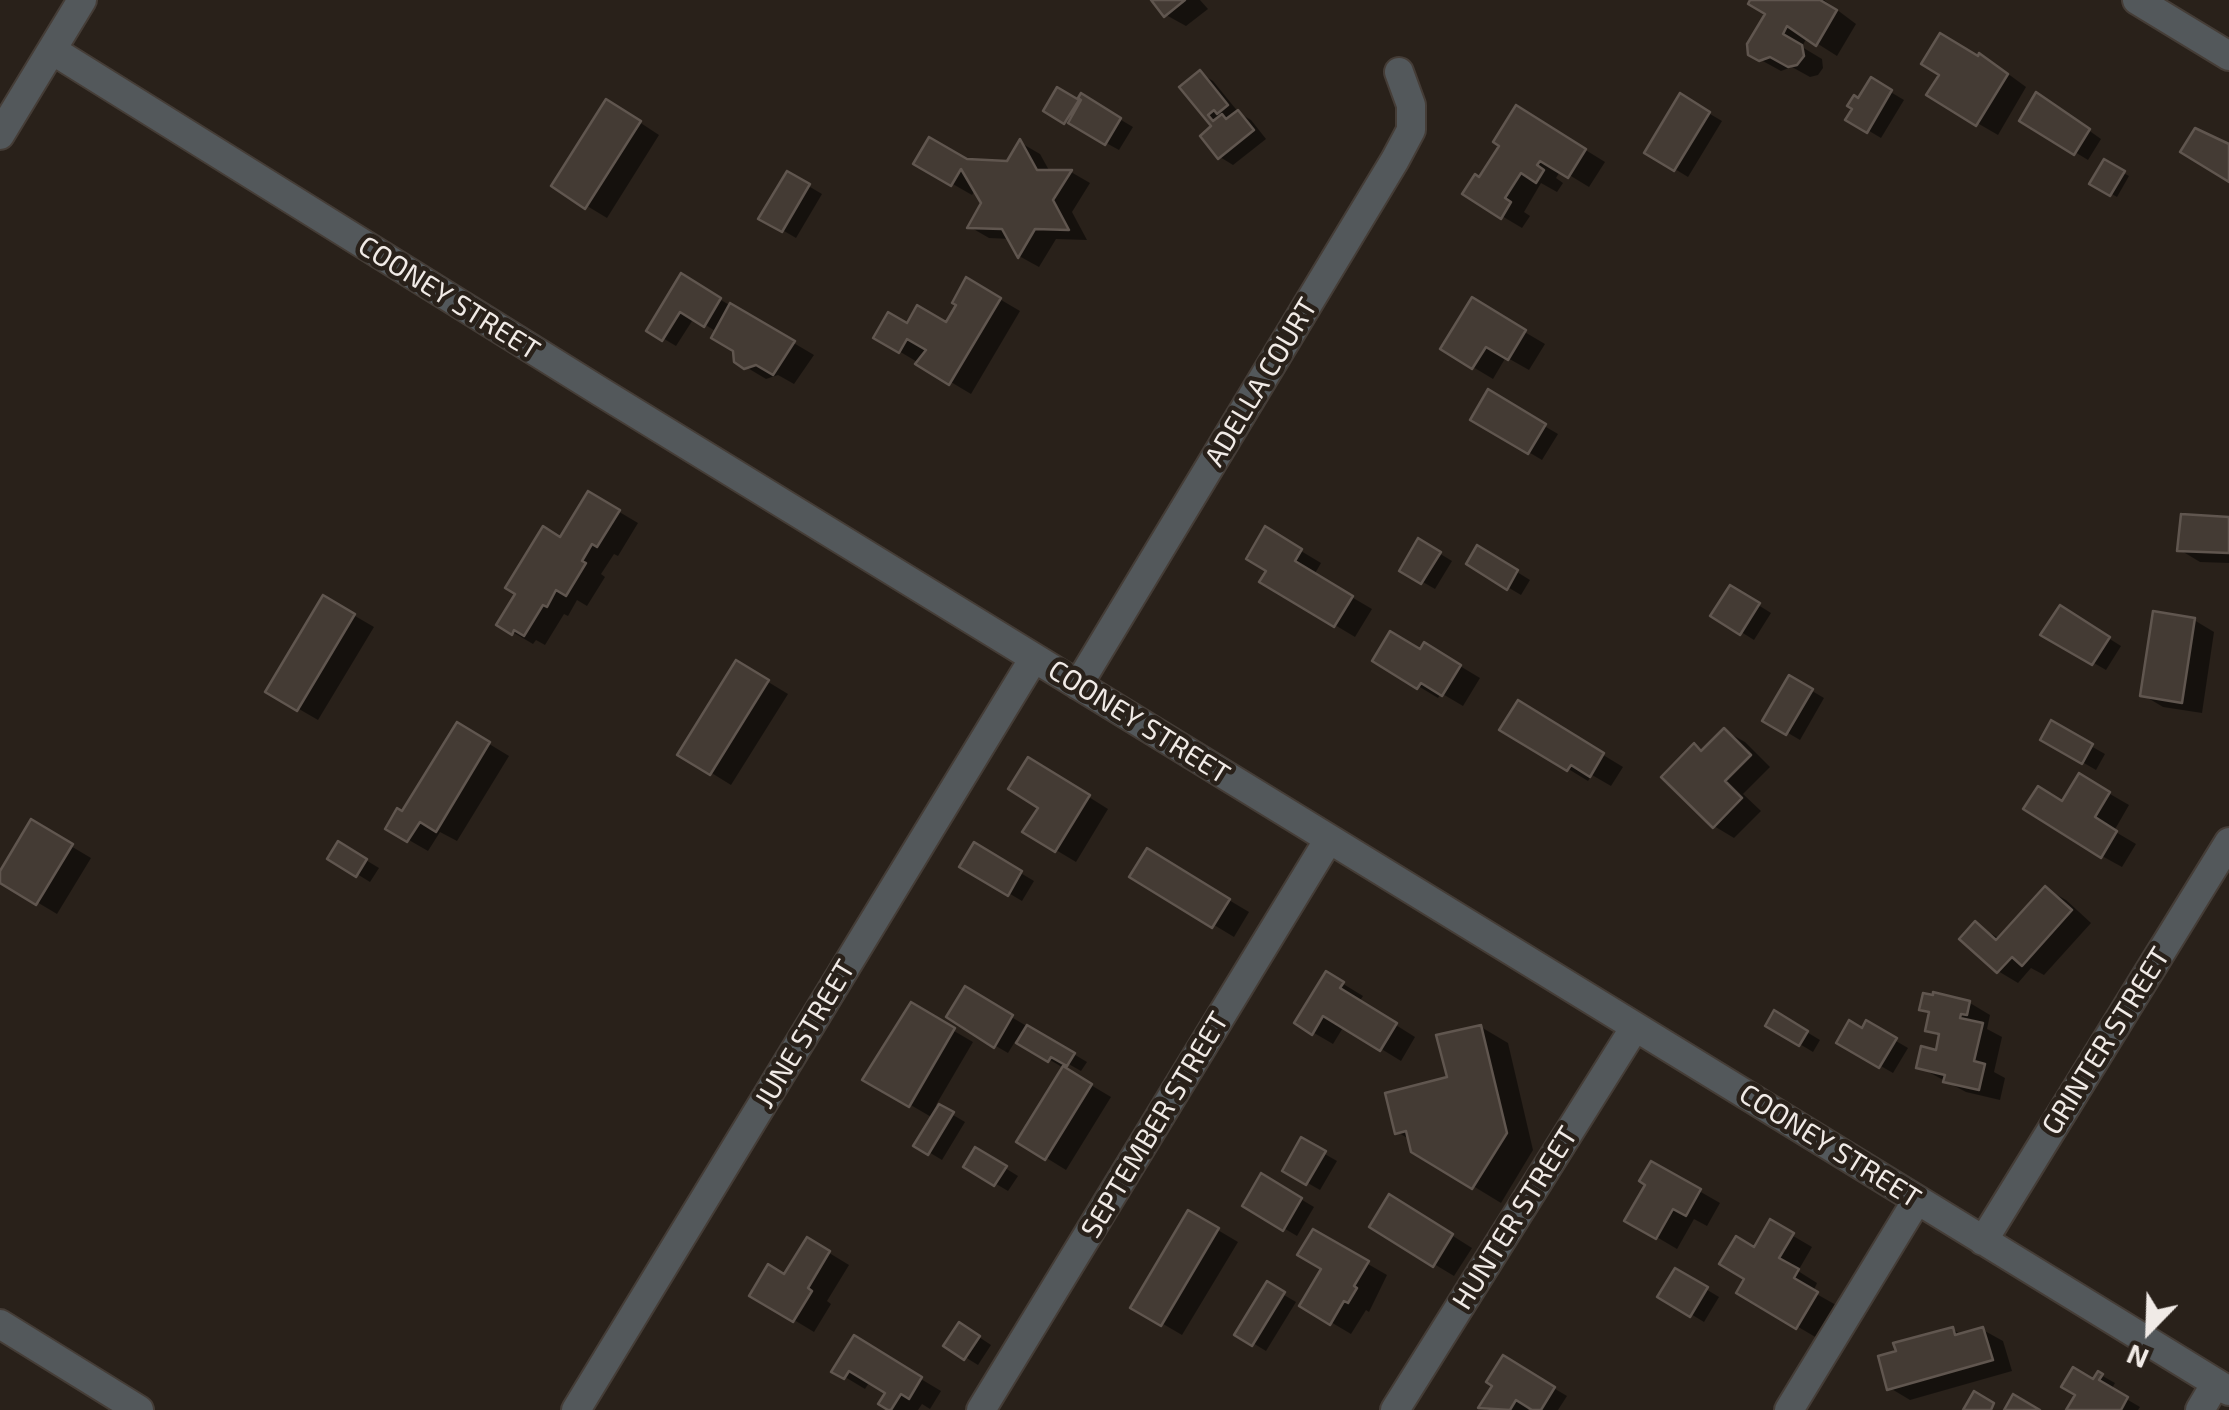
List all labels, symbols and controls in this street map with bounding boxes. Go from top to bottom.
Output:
street label: COONEY STREET [352,229,546,367]
street label: ADELLA COURT [1198,292,1324,472]
street label: COONEY STREET [1042,653,1236,791]
street label: GRINTER STREET [2035,941,2177,1141]
street label: JUNE STREET [748,954,862,1114]
street label: SEPTEMBER STREET [1074,1006,1236,1244]
street label: COONEY STREET [1733,1077,1927,1215]
street label: HUNTER STREET [1445,1120,1585,1316]
north arrow [2099,1280,2199,1380]
text: N [2121,1338,2153,1377]

